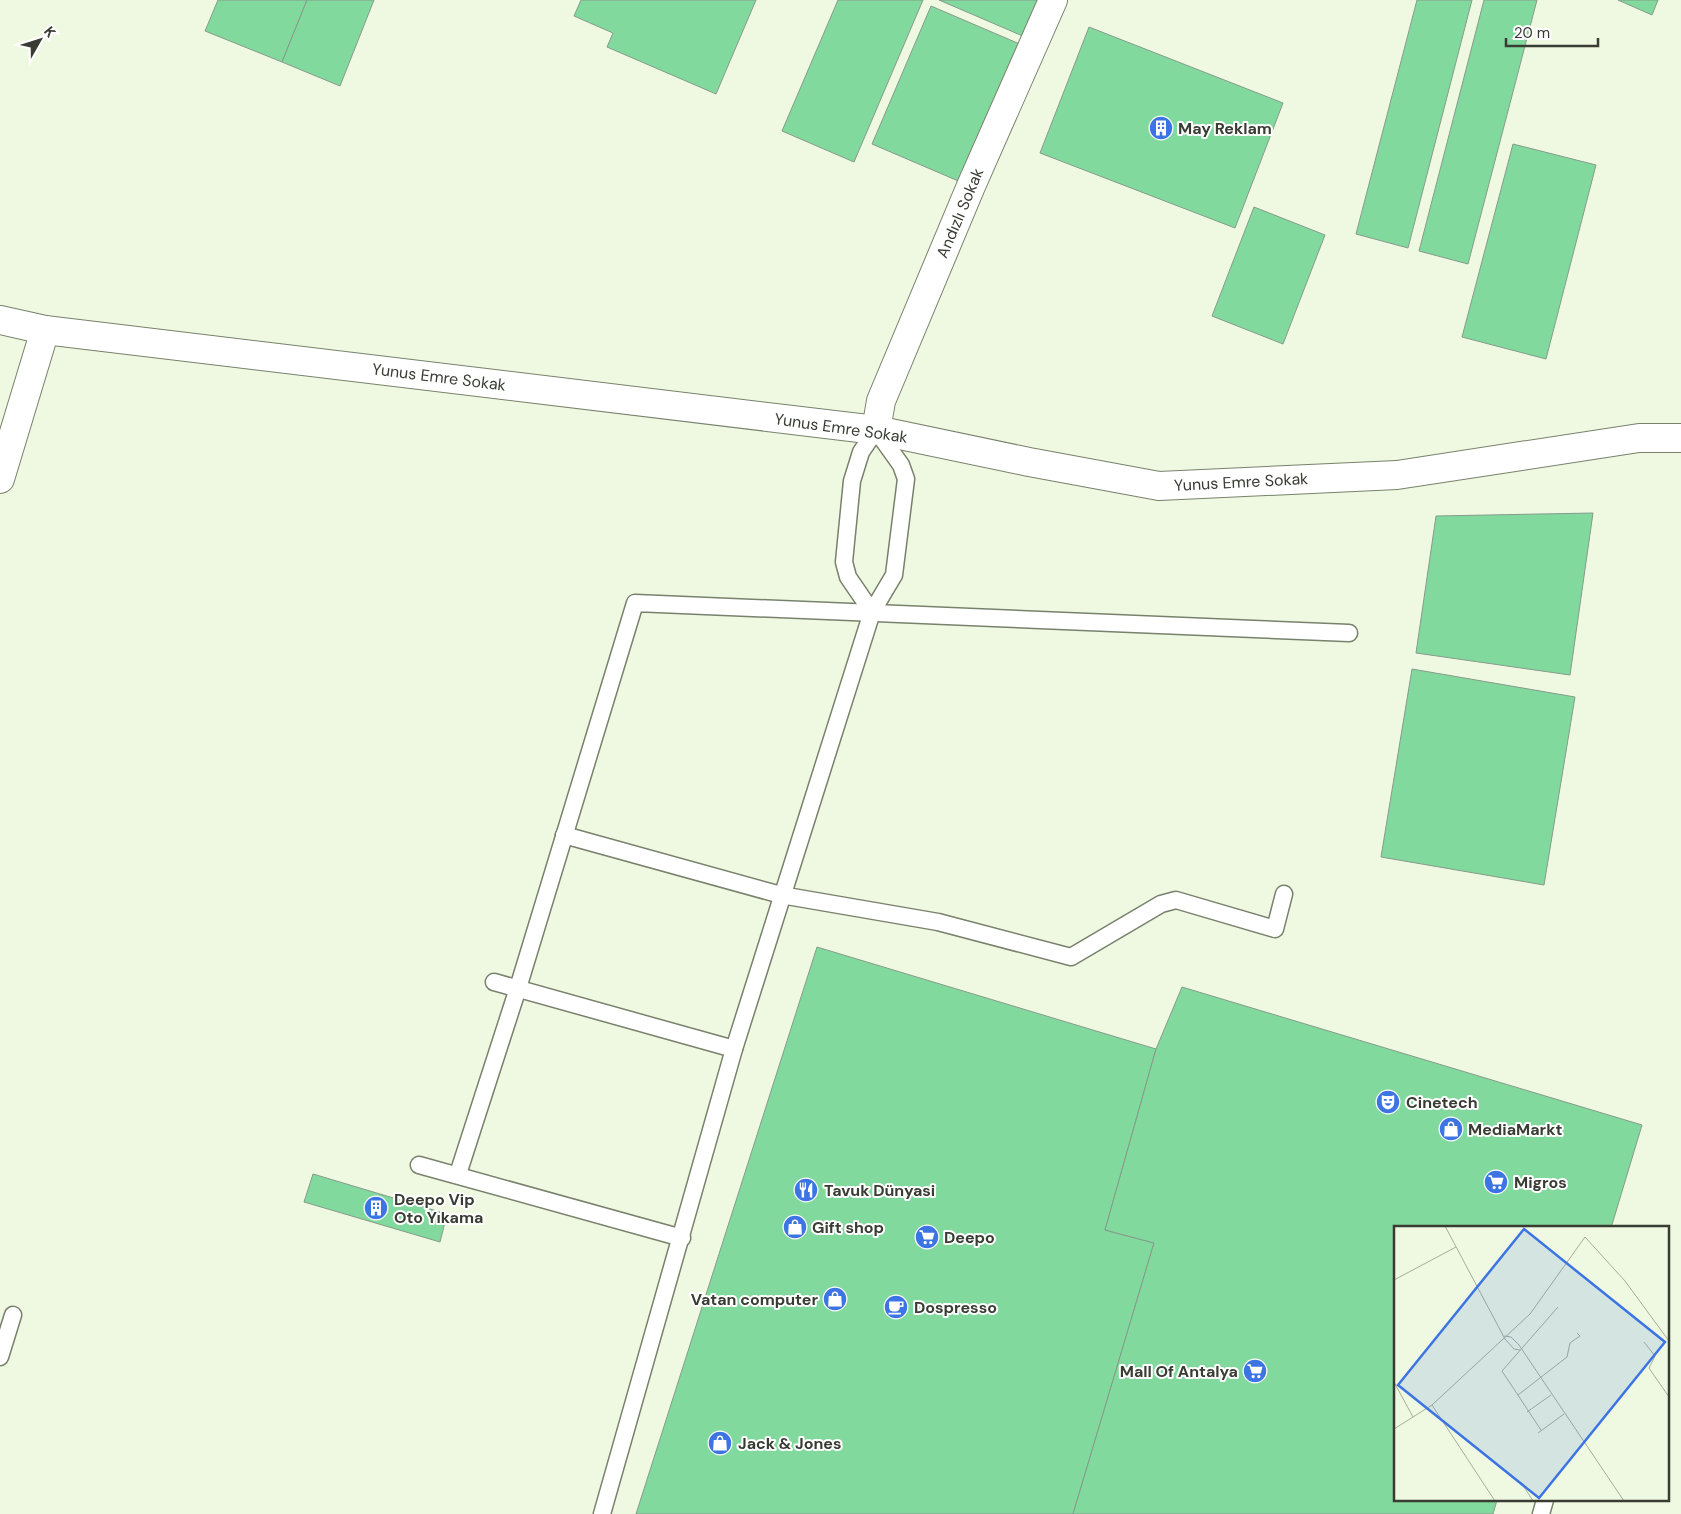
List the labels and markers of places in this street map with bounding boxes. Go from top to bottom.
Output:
building icon: May Reklam [1148,115,1174,141]
place label: May Reklam [1178,118,1272,139]
theatre icon: Cinetech [1375,1089,1401,1115]
place label: Cinetech [1406,1092,1478,1113]
shop icon: MediaMarkt [1438,1116,1464,1142]
place label: MediaMarkt [1468,1119,1562,1140]
supermarket icon: Migros [1483,1169,1509,1195]
place label: Migros [1514,1172,1567,1193]
restaurant icon: Tavuk Dünyasi [793,1177,819,1203]
place label: Tavuk Dünyasi [824,1180,935,1201]
place label: Deepo Vip Oto Yıkama [394,1189,483,1228]
building icon: Deepo Vip Oto Yıkama [363,1195,389,1221]
shop icon: Gift shop [782,1214,808,1240]
place label: Gift shop [812,1217,884,1238]
supermarket icon: Deepo [914,1224,940,1250]
place label: Deepo [944,1227,995,1248]
shop icon: Vatan computer [822,1286,848,1312]
place label: Vatan computer [691,1289,818,1310]
cafe icon: Dospresso [883,1294,909,1320]
place label: Dospresso [914,1297,997,1318]
supermarket icon: Mall Of Antalya [1242,1358,1268,1384]
place label: Mall Of Antalya [1120,1361,1238,1382]
shop icon: Jack & Jones [707,1430,733,1456]
place label: Jack & Jones [738,1433,841,1454]

